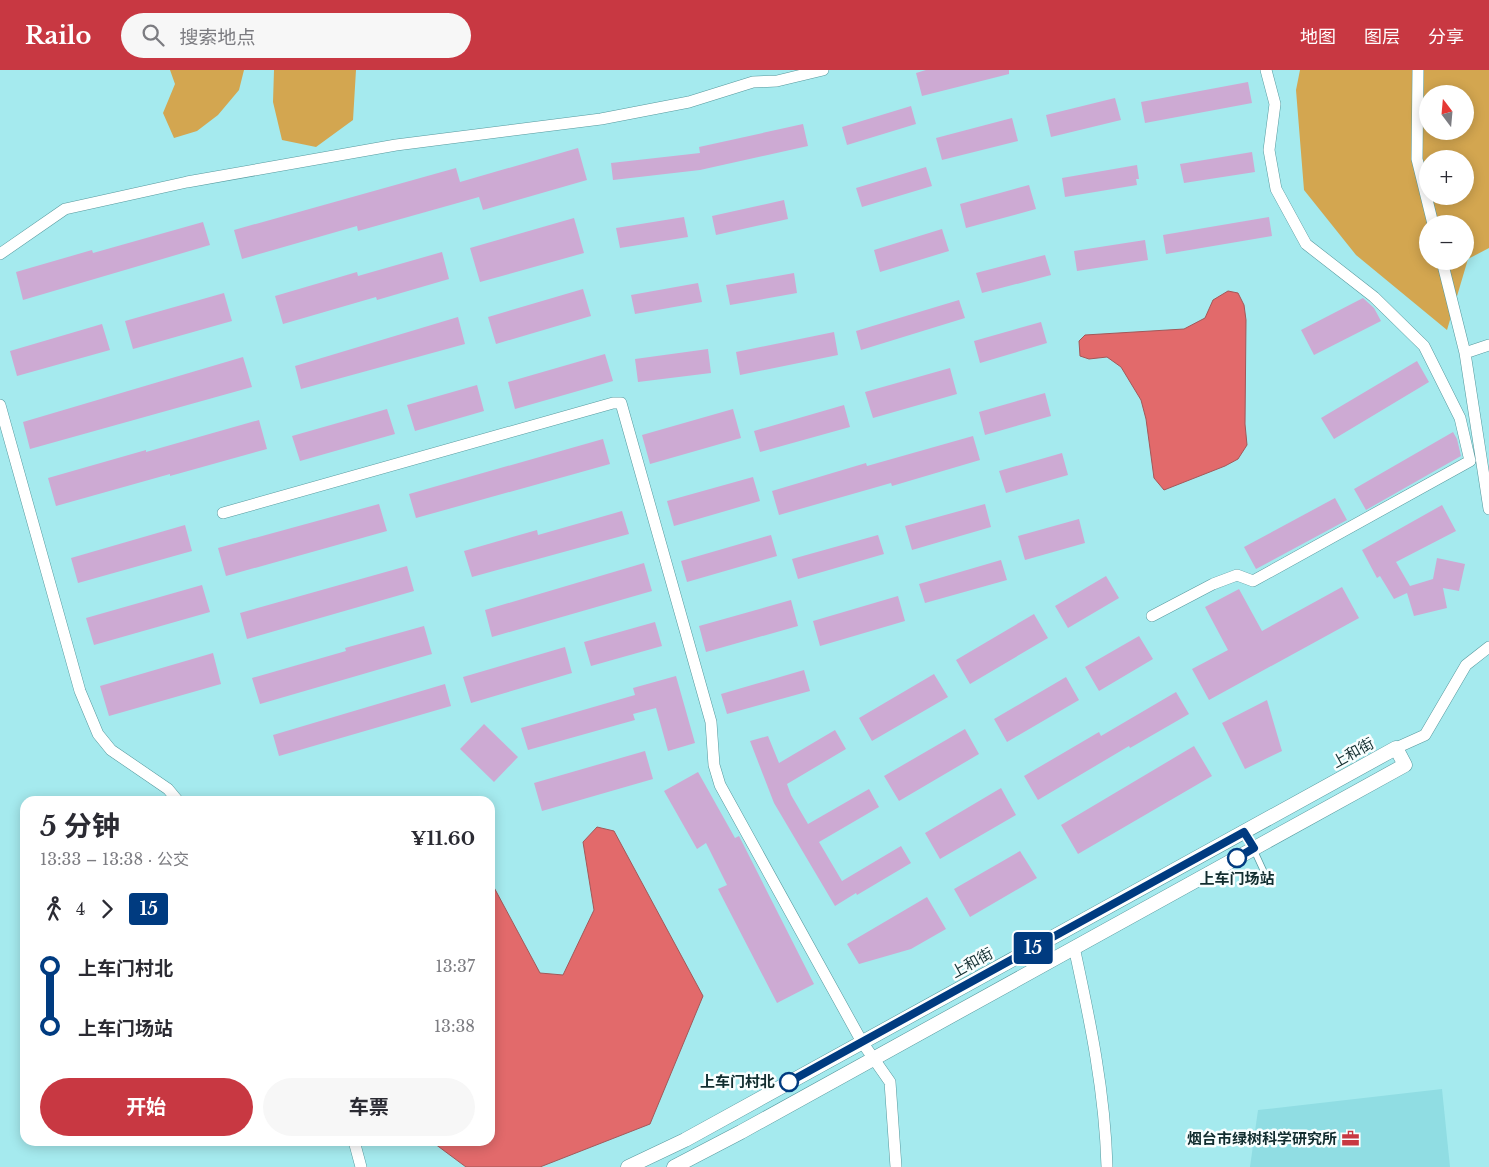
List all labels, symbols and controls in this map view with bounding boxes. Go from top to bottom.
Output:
search box [121,13,471,58]
text: Railo [25,21,91,50]
icon: search [139,21,167,49]
text: 搜索地点 [179,26,255,49]
text: 地图 [1300,26,1336,48]
text: 图层 [1364,26,1400,48]
text: 分享 [1428,26,1464,48]
north arrow [1419,85,1474,140]
map controls [1419,85,1474,270]
button: + [1419,150,1474,205]
button: − [1419,215,1474,270]
street label: 上和街 [1328,733,1377,772]
text: 5 分钟 [40,809,120,844]
text: ¥11.60 [410,827,475,850]
marker: 上车门场站 [1227,848,1247,868]
text: 13:33 – 13:38 · 公交 [40,849,189,869]
place label: 上车门场站 [1199,869,1275,888]
icon: walk [40,895,68,923]
icon: forward [93,895,121,923]
text: 15 [139,898,158,920]
text: 4 [76,899,85,919]
line badge: 15 [1010,932,1056,964]
text: 15 [1024,937,1042,959]
street label: 上和街 [947,943,996,982]
text: 13:37 [436,956,475,976]
text: 上车门村北 [78,957,173,980]
text: 13:38 [434,1016,475,1036]
text: 上车门场站 [78,1017,173,1040]
place label: 上车门村北 [700,1072,775,1091]
marker: 上车门村北 [779,1072,799,1092]
button: 开始 [40,1078,253,1136]
button: 车票 [263,1078,475,1136]
place label: 烟台市绿树科学研究所 [1187,1129,1337,1148]
office icon: 烟台市绿树科学研究所 [1341,1129,1361,1149]

